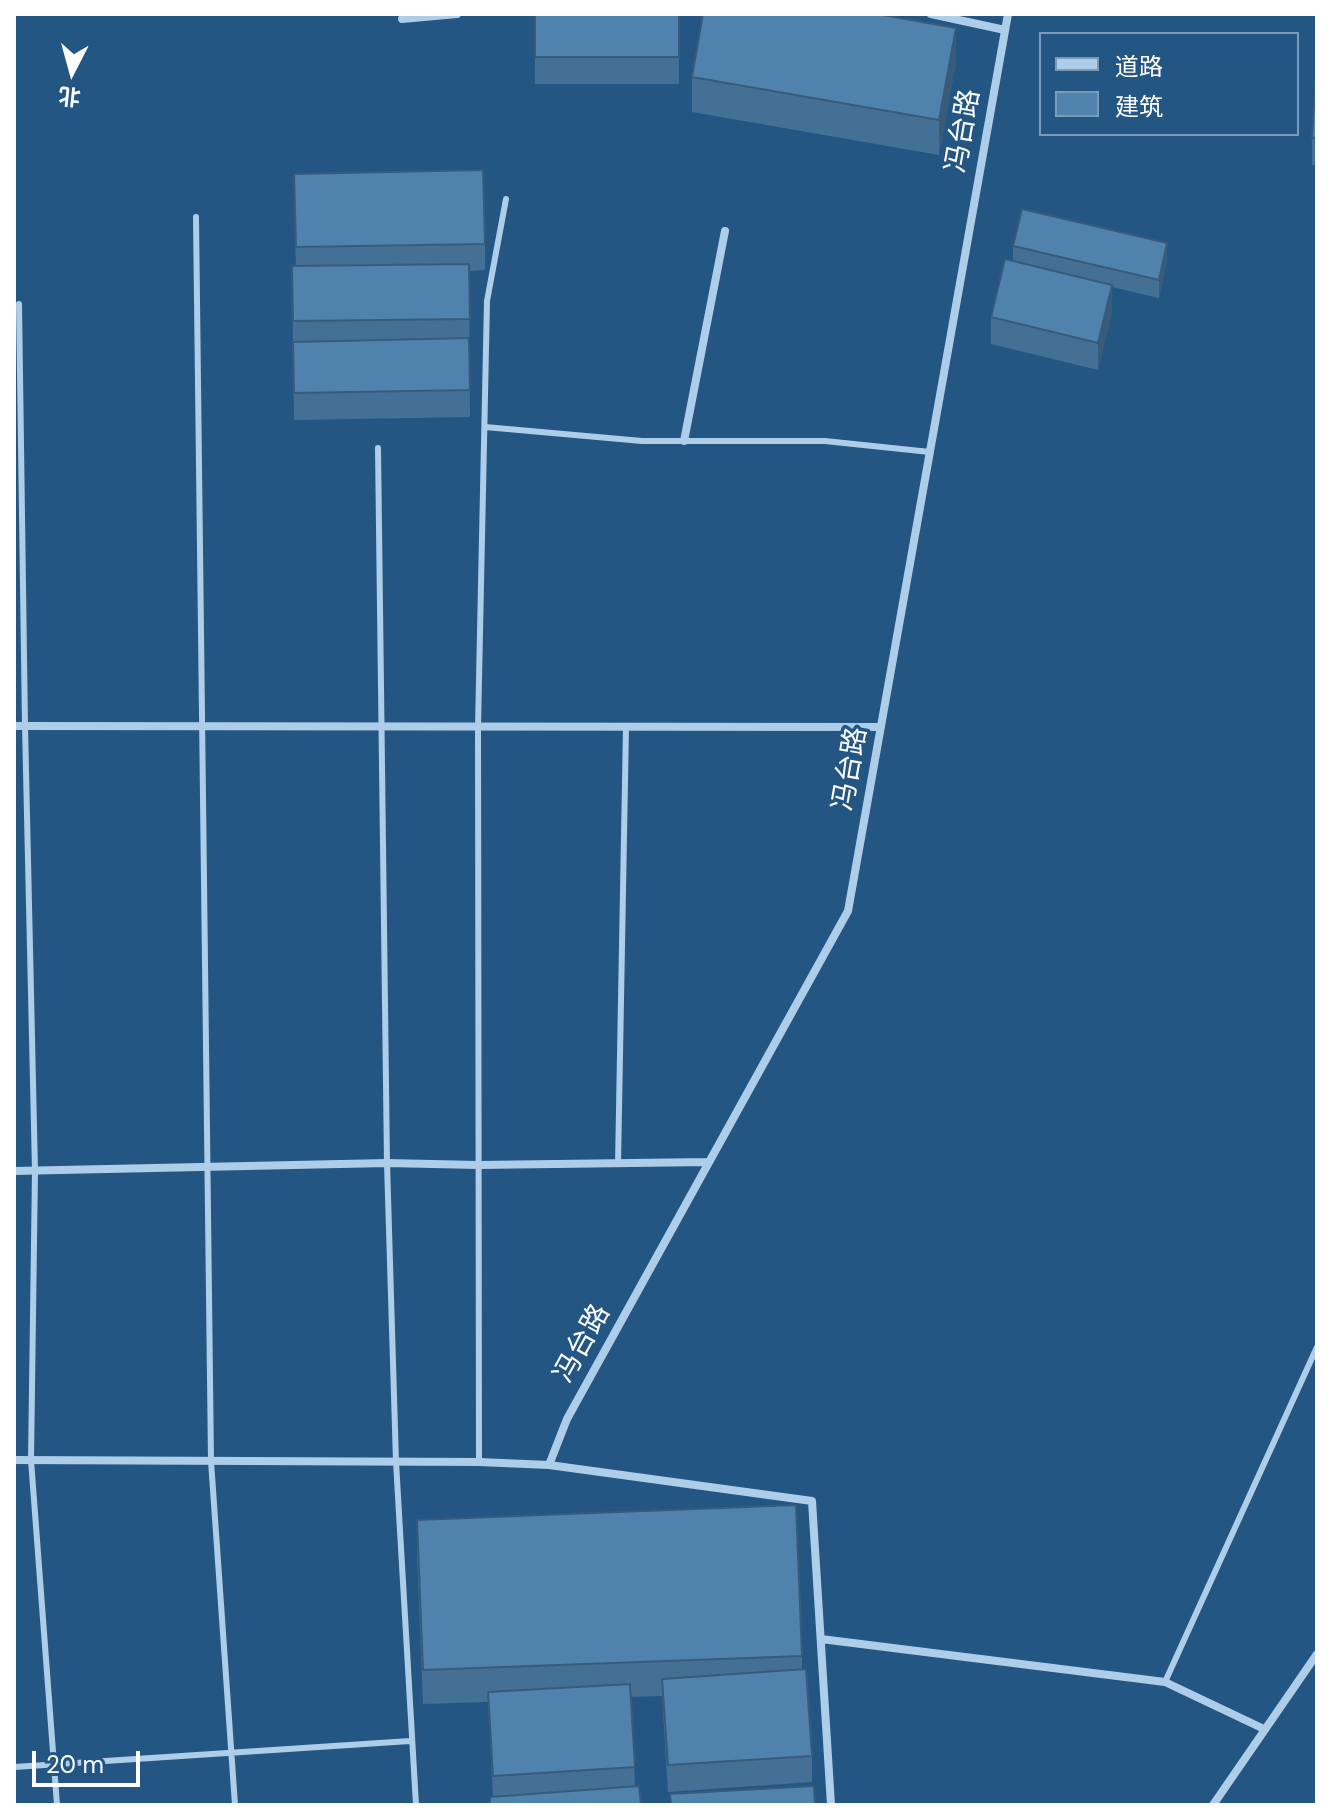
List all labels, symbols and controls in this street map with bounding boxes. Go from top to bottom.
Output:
north arrow [32,32,112,112]
legend [1039,32,1299,136]
text: 道路 [1115,51,1163,82]
text: 北 [57,81,82,112]
street label: 冯台路 [940,87,988,175]
text: 建筑 [1115,91,1163,122]
street label: 冯台路 [827,725,875,813]
street label: 冯台路 [548,1299,618,1389]
scale bar [36,1735,144,1785]
text: 20 m [46,1749,104,1780]

